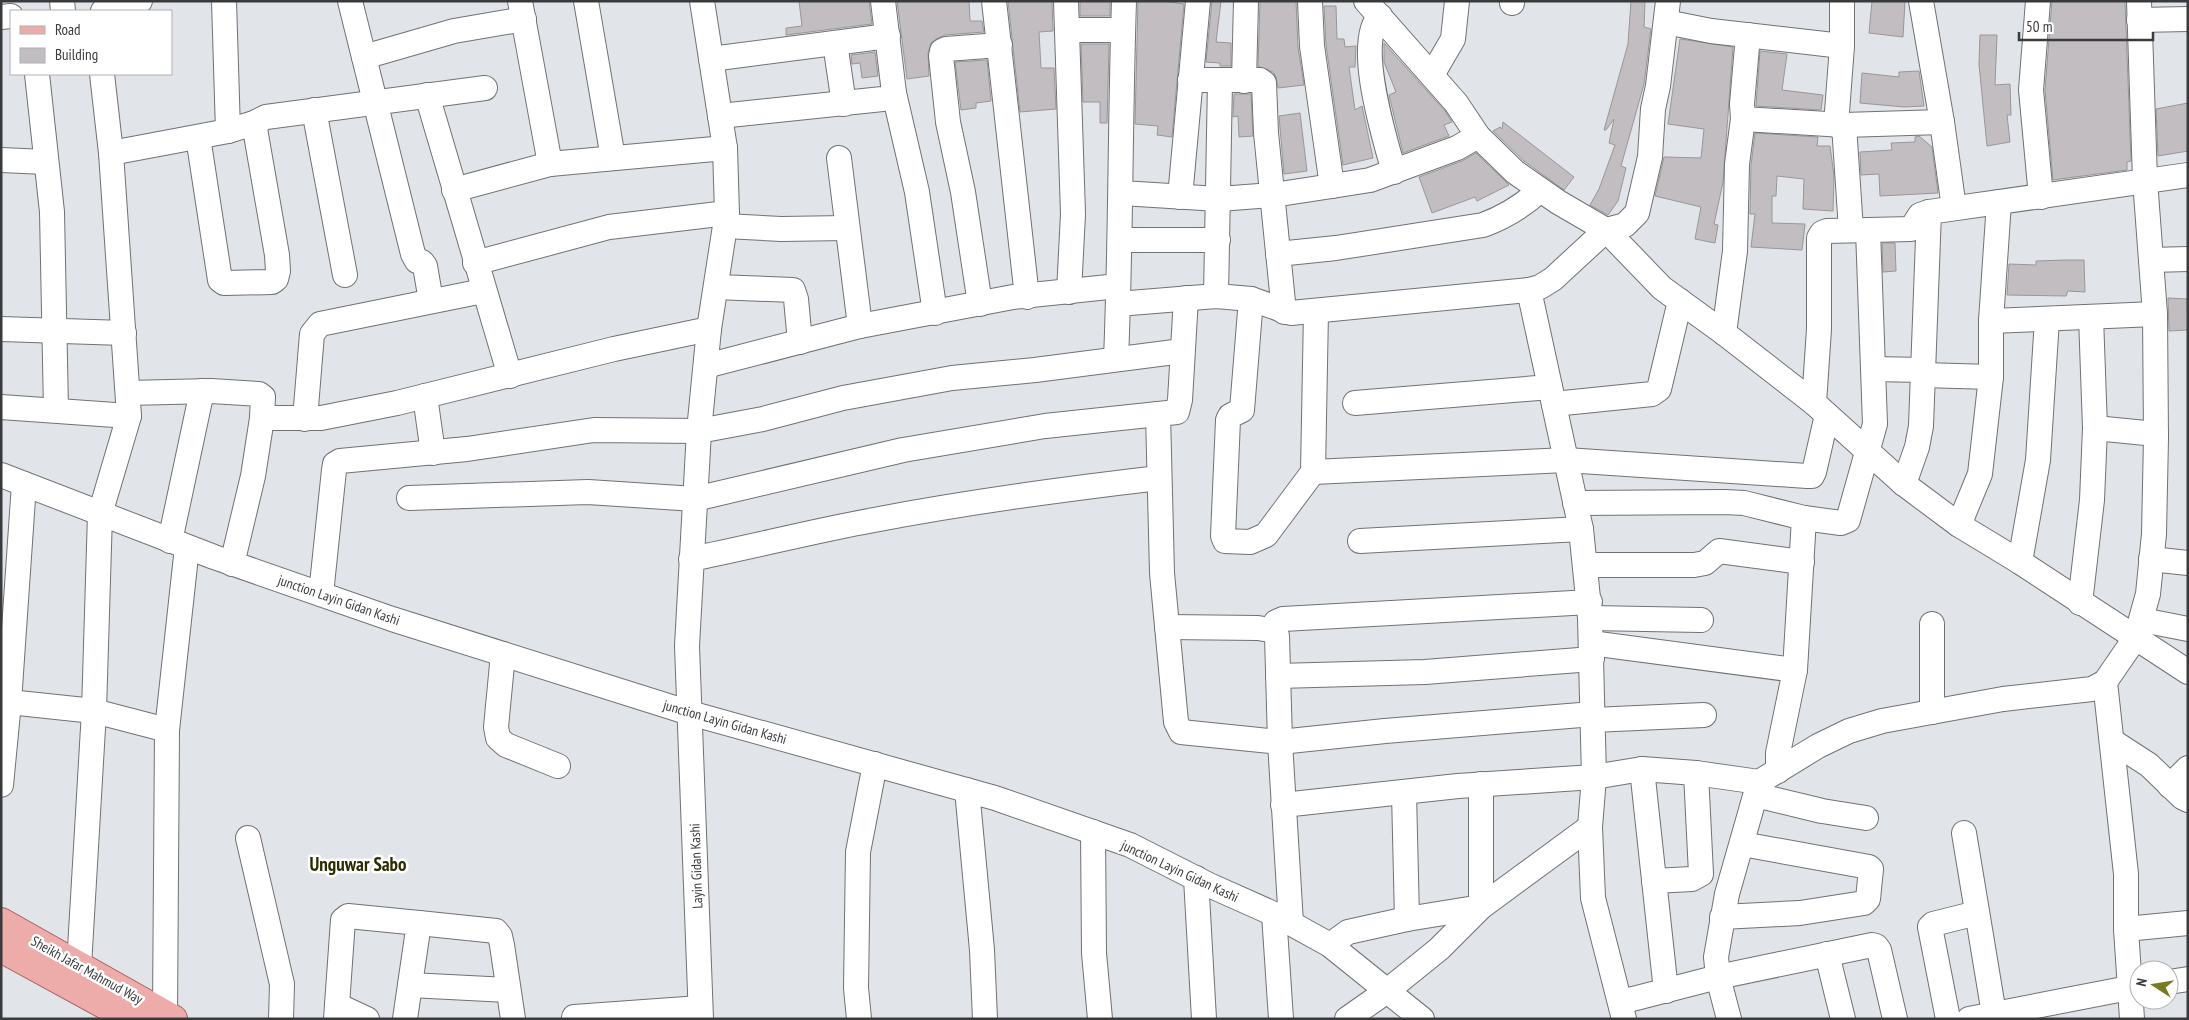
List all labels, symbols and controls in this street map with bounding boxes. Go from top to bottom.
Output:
legend [10,10,172,75]
scale bar [2019,10,2153,42]
text: 50 m [2026,17,2052,36]
text: Road [55,20,81,39]
text: Building [55,45,98,64]
street label: junction Layin Gidan Kashi [276,571,402,629]
street label: junction Layin Gidan Kashi [661,696,789,748]
street label: Layin Gidan Kashi [686,823,706,909]
street label: junction Layin Gidan Kashi [1118,836,1242,906]
district label: Unguwar Sabo [310,852,406,876]
street label: Sheikh Jafar Mahmud Way [28,932,147,1009]
north arrow [2129,960,2179,1010]
text: N [2132,977,2151,988]

